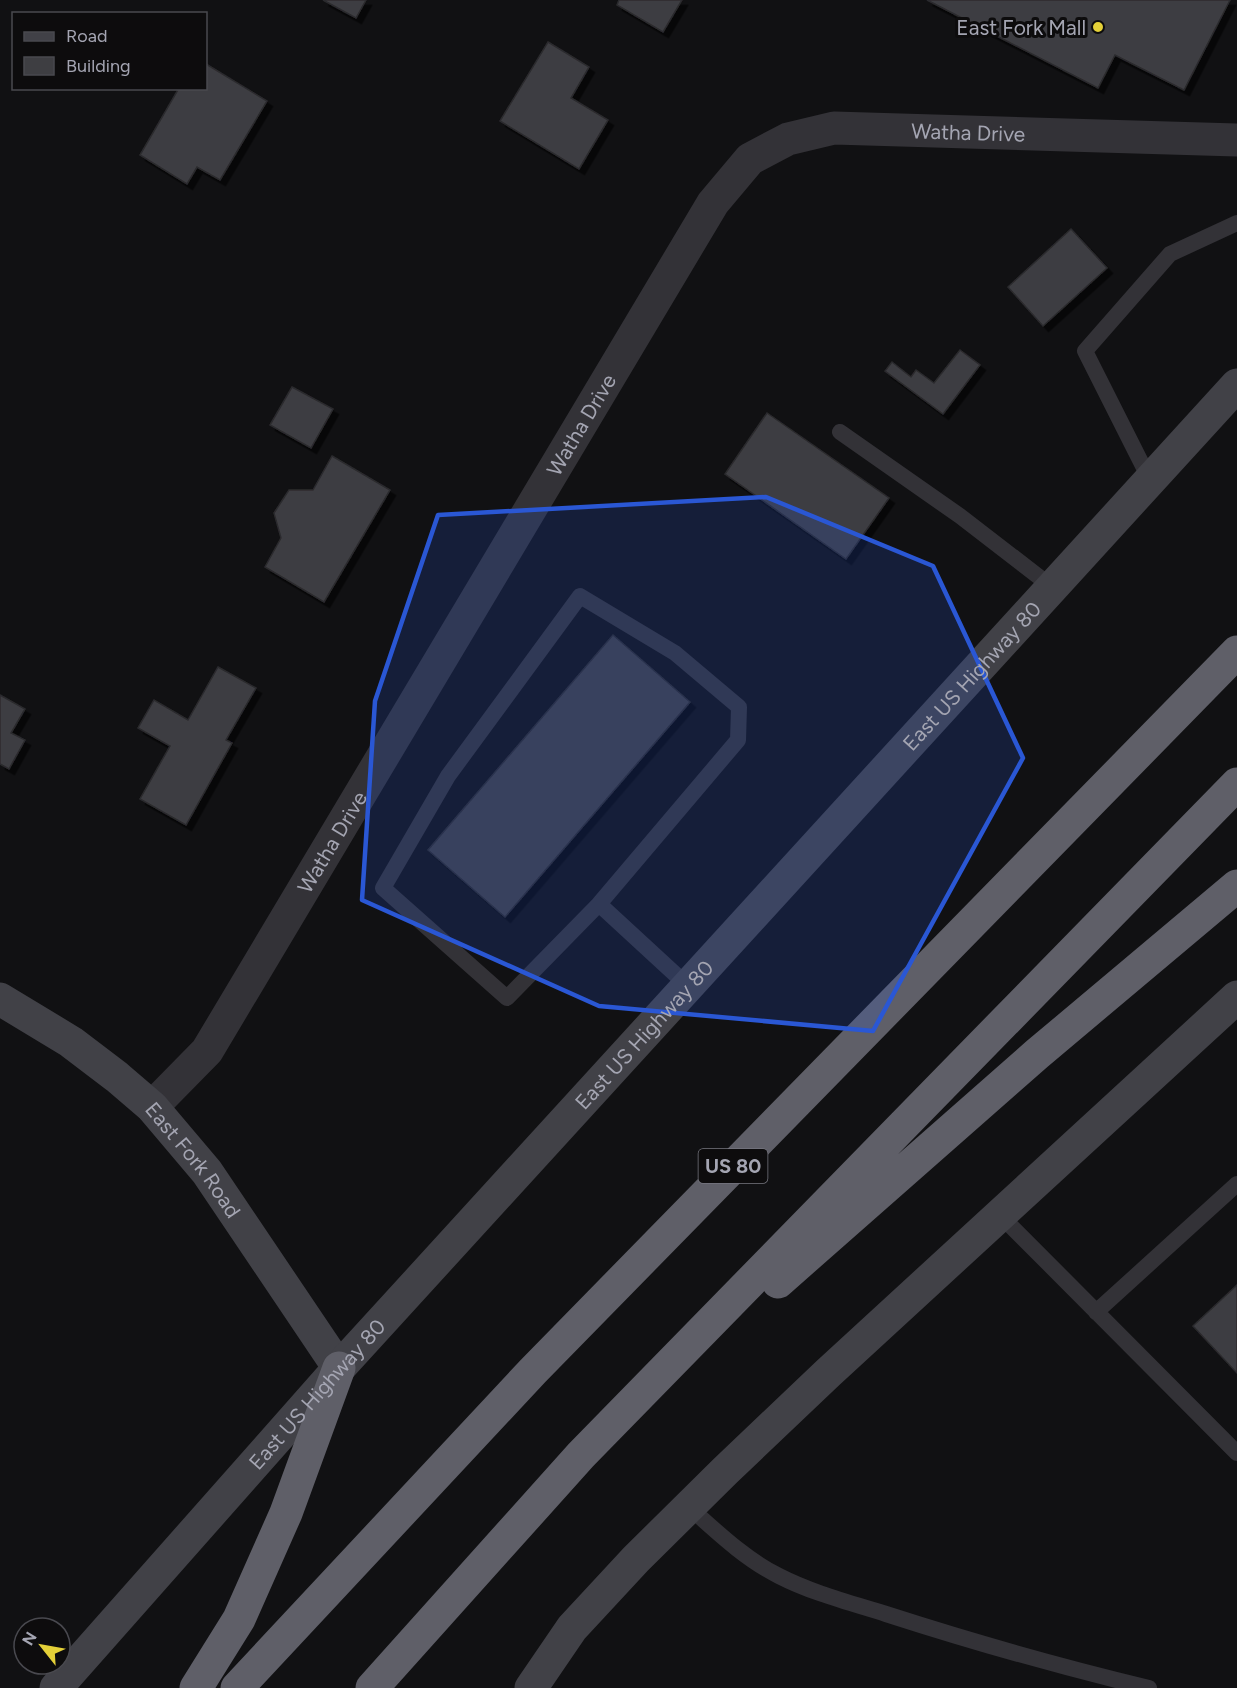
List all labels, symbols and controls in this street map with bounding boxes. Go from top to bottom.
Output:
legend [12,12,207,90]
place label: East Fork Mall [956,15,1086,40]
marker: East Fork Mall [1091,20,1105,34]
text: Road [66,25,107,47]
text: Building [66,55,131,77]
street label: Watha Drive [911,118,1026,146]
street label: Watha Drive [541,369,621,480]
street label: East US Highway 80 [897,596,1046,755]
street label: Watha Drive [292,786,372,897]
street label: East US Highway 80 [569,955,718,1114]
street label: East Fork Road [140,1097,247,1222]
road number: US 80 [698,1149,768,1183]
street label: East US Highway 80 [243,1314,390,1474]
north arrow [12,1616,72,1676]
text: N [18,1628,41,1649]

